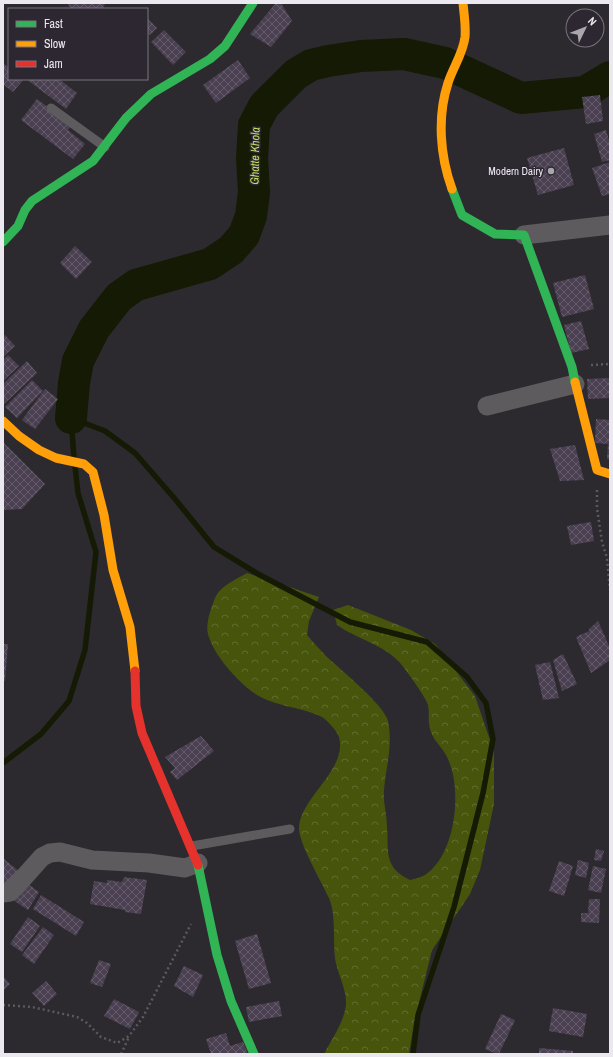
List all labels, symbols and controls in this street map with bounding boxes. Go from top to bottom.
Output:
legend [8,8,148,80]
north arrow [565,8,605,48]
text: N [585,14,600,28]
text: Fast [44,16,63,32]
text: Slow [44,36,66,52]
text: Jam [44,56,63,72]
water label: Ghatte Khola [246,127,264,185]
place label: Modern Dairy [488,164,543,178]
marker: Modern Dairy [546,166,556,176]

